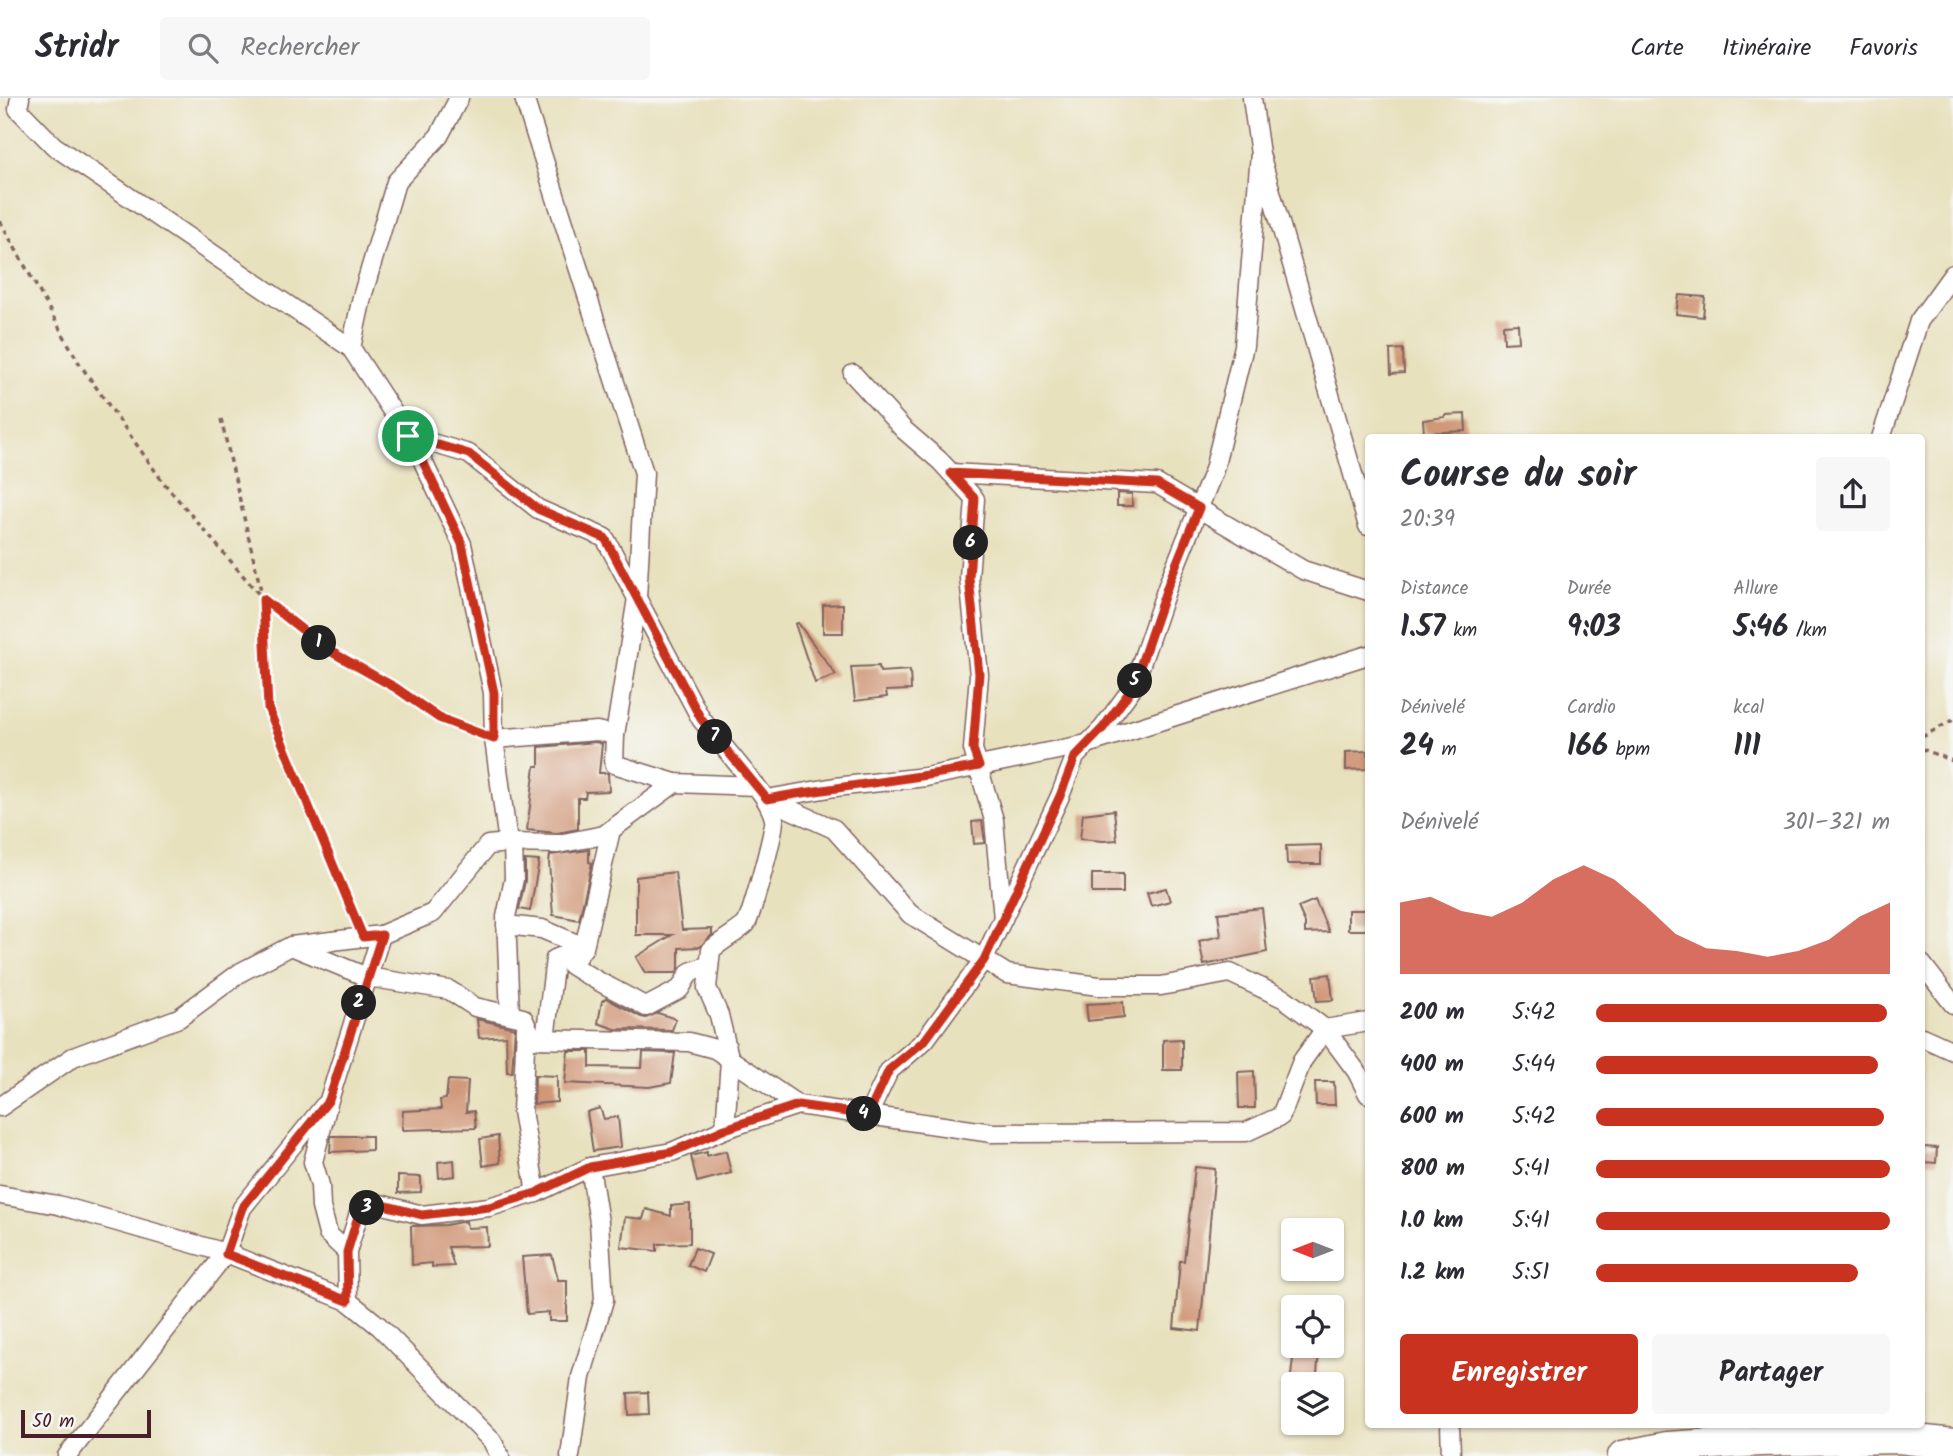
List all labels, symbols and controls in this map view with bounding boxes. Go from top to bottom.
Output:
search box [160,17,650,80]
text: Stridr [35,22,118,75]
text: Rechercher [240,27,359,69]
icon: search [184,29,222,67]
text: Carte [1630,29,1684,68]
text: Itinéraire [1722,29,1811,68]
text: Favoris [1849,29,1918,68]
pin [378,406,438,466]
icon: arrive [389,417,427,455]
text: Course du soir [1400,446,1636,506]
button: share [1816,457,1890,531]
text: 20:39 [1400,502,1455,538]
pin: 6 [954,526,988,560]
text: 6 [965,527,976,557]
text: Distance [1400,574,1468,604]
text: Durée [1567,574,1611,604]
text: Allure [1733,574,1778,604]
text: 1.57 [1400,604,1446,652]
text: 9:03 [1567,604,1621,652]
text: 5:46 [1733,604,1789,652]
text: km [1446,616,1477,646]
text: /km [1789,616,1827,646]
pin: 1 [302,626,336,660]
text: 1 [316,627,321,657]
pin: 5 [1118,664,1152,698]
text: 5 [1130,665,1139,695]
text: Dénivelé [1400,693,1465,723]
text: Cardio [1567,693,1616,723]
text: kcal [1733,693,1764,723]
pin: 7 [698,720,732,754]
text: 7 [710,721,719,751]
text: 24 [1400,723,1434,771]
text: 166 [1567,723,1608,771]
text: 111 [1733,723,1761,771]
text: m [1434,735,1457,765]
text: bpm [1608,735,1650,765]
text: Dénivelé [1400,805,1478,841]
text: 301–321 m [1783,805,1890,841]
pin: 2 [342,986,376,1020]
text: 2 [353,987,364,1017]
text: 200 m [1400,995,1465,1031]
text: 5:42 [1512,995,1556,1031]
text: 400 m [1400,1047,1464,1083]
text: 5:44 [1512,1047,1555,1083]
pin: 4 [846,1096,882,1132]
text: 4 [858,1098,869,1128]
text: 600 m [1400,1099,1464,1135]
text: 5:42 [1512,1099,1556,1135]
text: 800 m [1400,1151,1465,1187]
text: 5:41 [1512,1151,1550,1187]
pin: 3 [350,1190,384,1226]
text: 3 [361,1192,372,1222]
text: 1.0 km [1400,1203,1463,1239]
text: 5:41 [1512,1203,1550,1239]
north arrow [1281,1218,1344,1281]
map controls [1281,1218,1344,1435]
text: 1.2 km [1400,1255,1465,1291]
text: 5:51 [1512,1255,1550,1291]
button: locate [1281,1295,1344,1358]
button: Enregistrer [1400,1334,1638,1414]
button: Partager [1652,1334,1890,1414]
button: layers [1281,1372,1344,1435]
scale bar [21,1407,150,1439]
text: 50 m [32,1407,74,1437]

